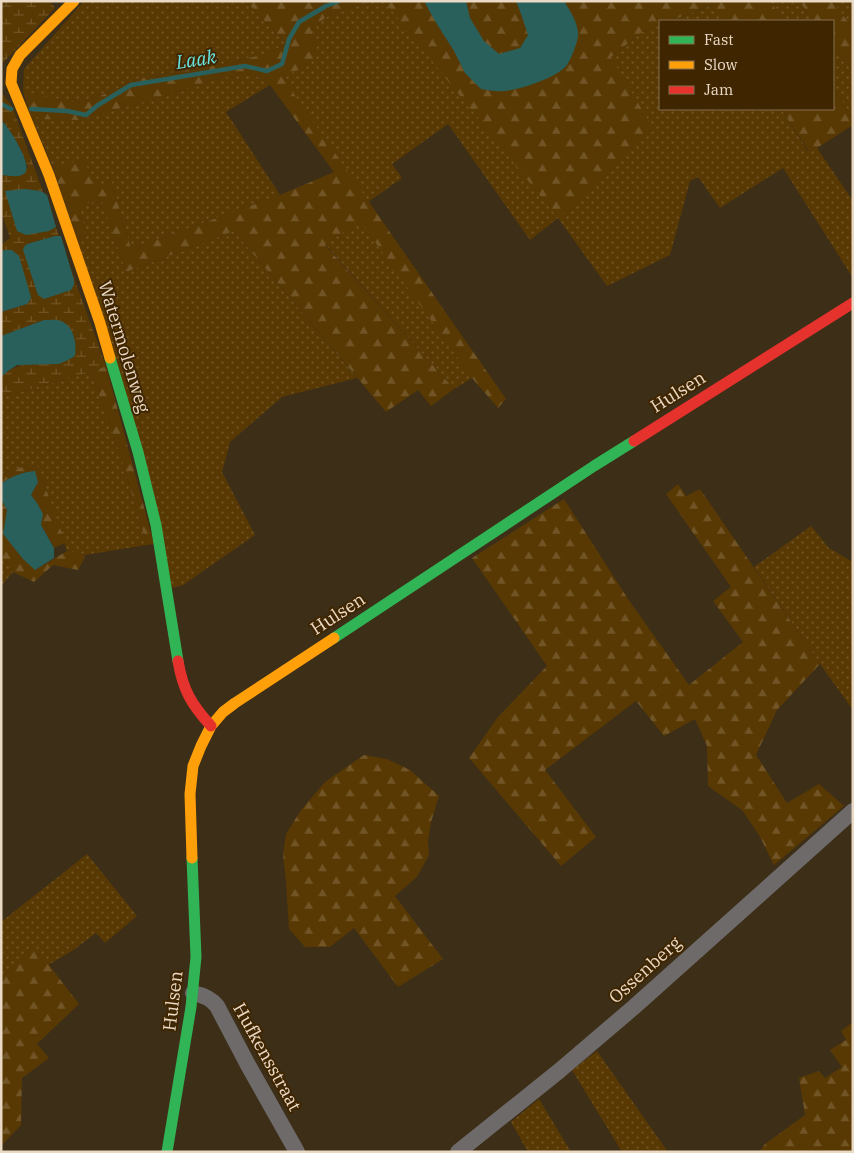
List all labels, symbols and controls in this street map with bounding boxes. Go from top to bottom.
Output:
legend [659,20,834,110]
text: Fast [704,30,734,49]
water label: Laak [173,44,219,74]
text: Slow [704,55,738,74]
text: Jam [704,80,733,99]
street label: Watermolenweg [93,278,156,416]
street label: Hulsen [646,366,710,417]
street label: Hulsen [306,587,369,640]
street label: Ossenberg [604,931,686,1008]
street label: Hulsen [157,969,188,1032]
street label: Hufkensstraat [228,999,307,1115]

